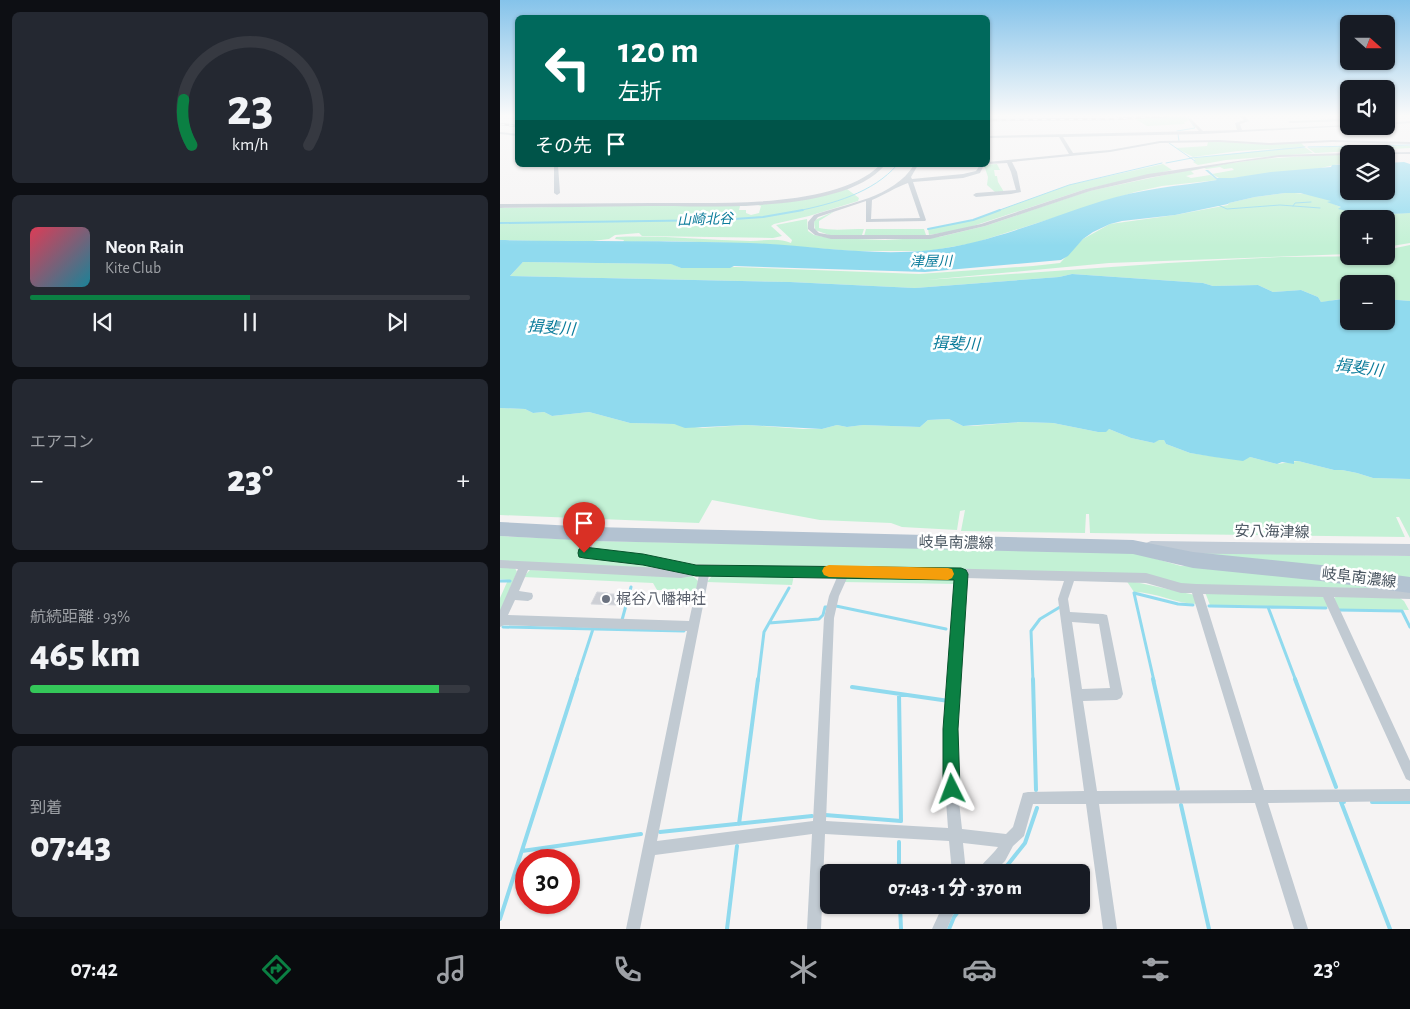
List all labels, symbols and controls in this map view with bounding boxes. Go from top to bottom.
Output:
north arrow [1340,15,1395,70]
map controls [1340,15,1395,330]
text: 120 m [618,34,699,69]
icon: left [535,35,600,100]
button: sound [1340,80,1395,135]
text: 左折 [618,81,662,103]
text: 23 [227,82,273,134]
icon: arrive [602,130,630,158]
text: km/h [232,136,268,154]
text: その先 [535,137,592,156]
button: layers [1340,145,1395,200]
button: + [1340,210,1395,265]
water label: 山崎北谷 [677,211,734,228]
text: Neon Rain [105,238,184,257]
water label: 津屋川 [910,254,954,269]
text: Kite Club [105,260,161,276]
button: − [1340,275,1395,330]
icon: previous [89,308,117,336]
icon: pause [236,308,264,336]
icon: next [383,308,411,336]
water label: 揖斐川 [526,317,578,338]
water label: 揖斐川 [932,334,982,353]
water label: 揖斐川 [1334,356,1386,379]
text: エアコン [30,434,94,450]
text: 23° [227,461,273,499]
text: − [30,467,43,495]
text: + [457,467,470,495]
pin [563,502,605,553]
icon: arrive [570,509,598,537]
street label: 安八海津線 [1234,523,1310,540]
street label: 岐阜南濃線 [918,534,994,551]
street label: 岐阜南濃線 [1321,565,1397,590]
place label: 梶谷八幡神社 [616,591,706,607]
marker: 梶谷八幡神社 [600,593,612,605]
text: 航続距離 · 93% [30,609,130,625]
text: 465 km [30,636,141,674]
position arrow [925,762,977,814]
text: 到着 [30,800,62,816]
text: 07:43 [30,827,111,865]
speed limit sign: 30 [515,849,580,914]
text: 07:43 · 1 分 · 370 m [888,879,1022,898]
icon: directions [259,952,294,987]
icon: music [434,952,469,987]
icon: phone [610,952,645,987]
icon: climate [786,952,821,987]
icon: car [962,952,997,987]
icon: filters [1138,952,1173,987]
text: 07:42 [70,958,118,980]
text: 23° [1313,958,1340,980]

